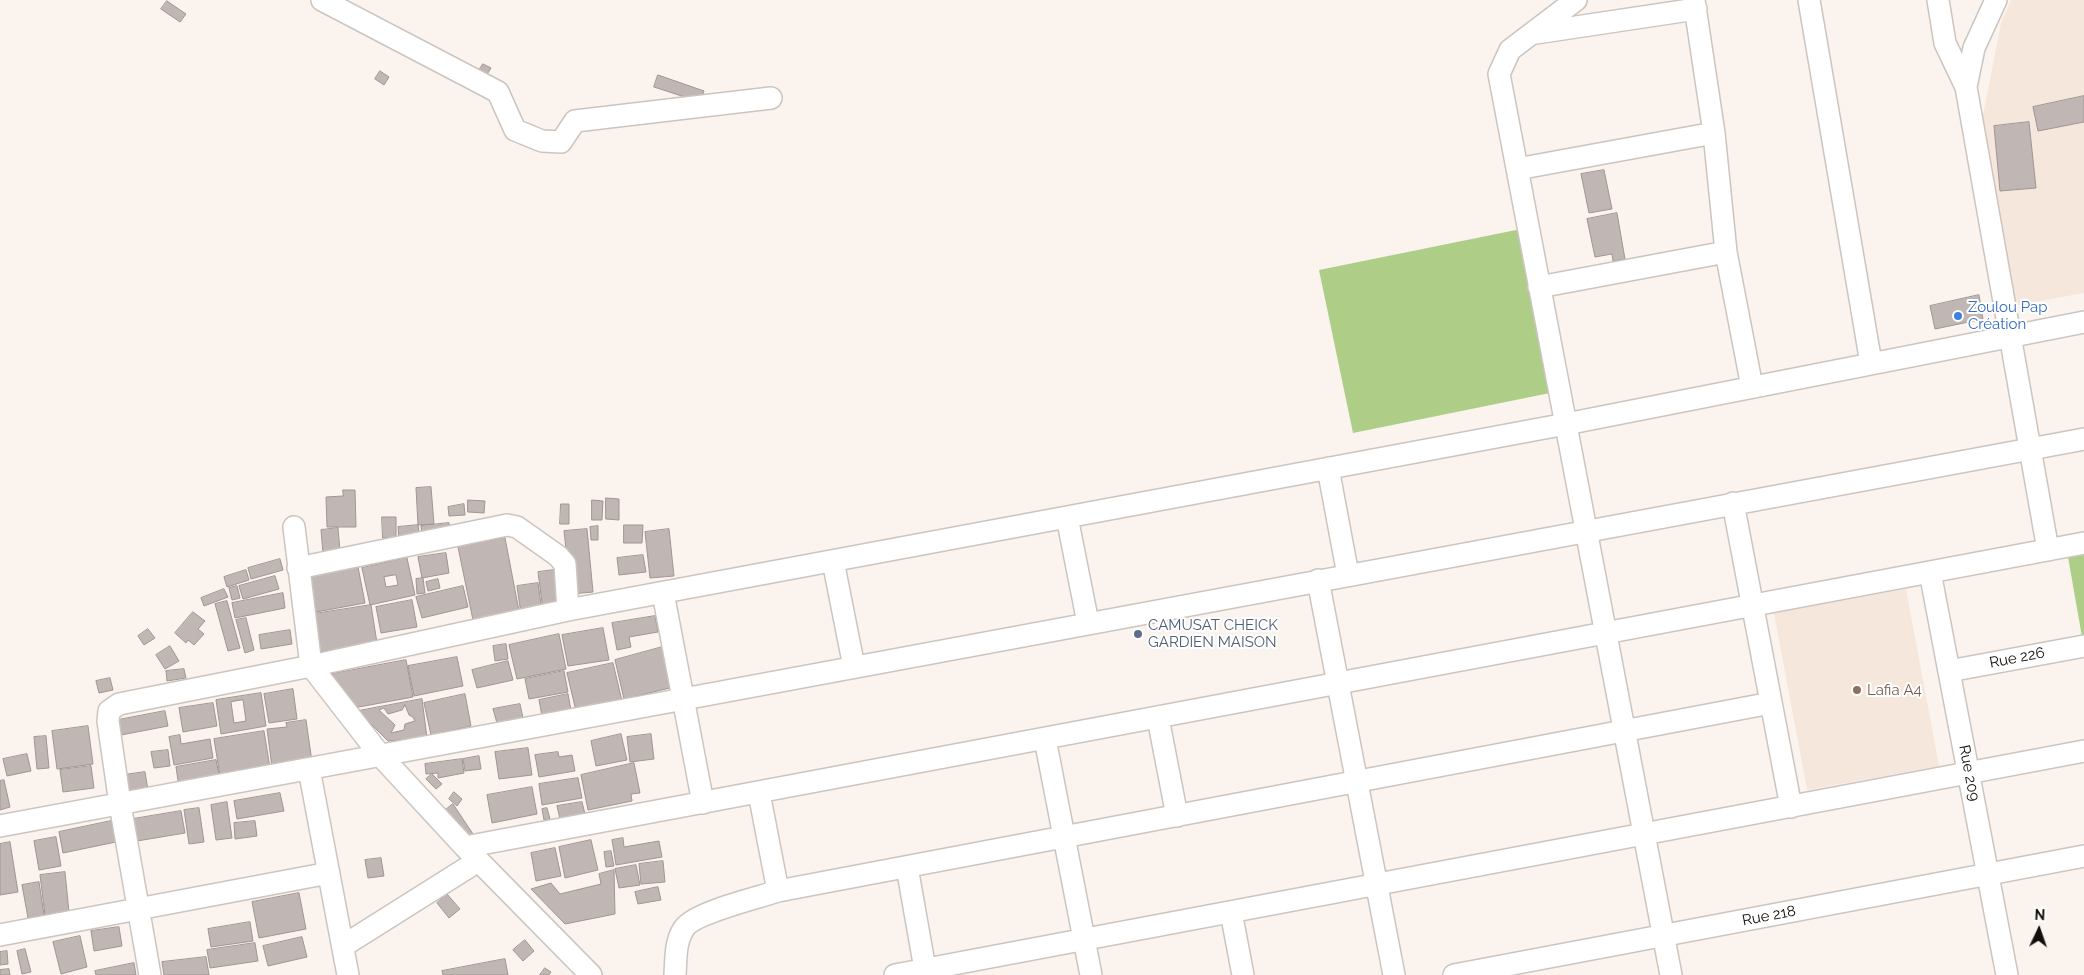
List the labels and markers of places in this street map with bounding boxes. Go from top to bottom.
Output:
place label: Zoulou Pap Création [1968,298,2047,333]
marker: Zoulou Pap Création [1952,310,1964,322]
place label: CAMUSAT CHEICK GARDIEN MAISON [1148,616,1278,651]
marker: CAMUSAT CHEICK GARDIEN MAISON [1132,628,1144,640]
place label: Lafia A4 [1867,681,1922,699]
marker: Lafia A4 [1851,684,1863,696]

